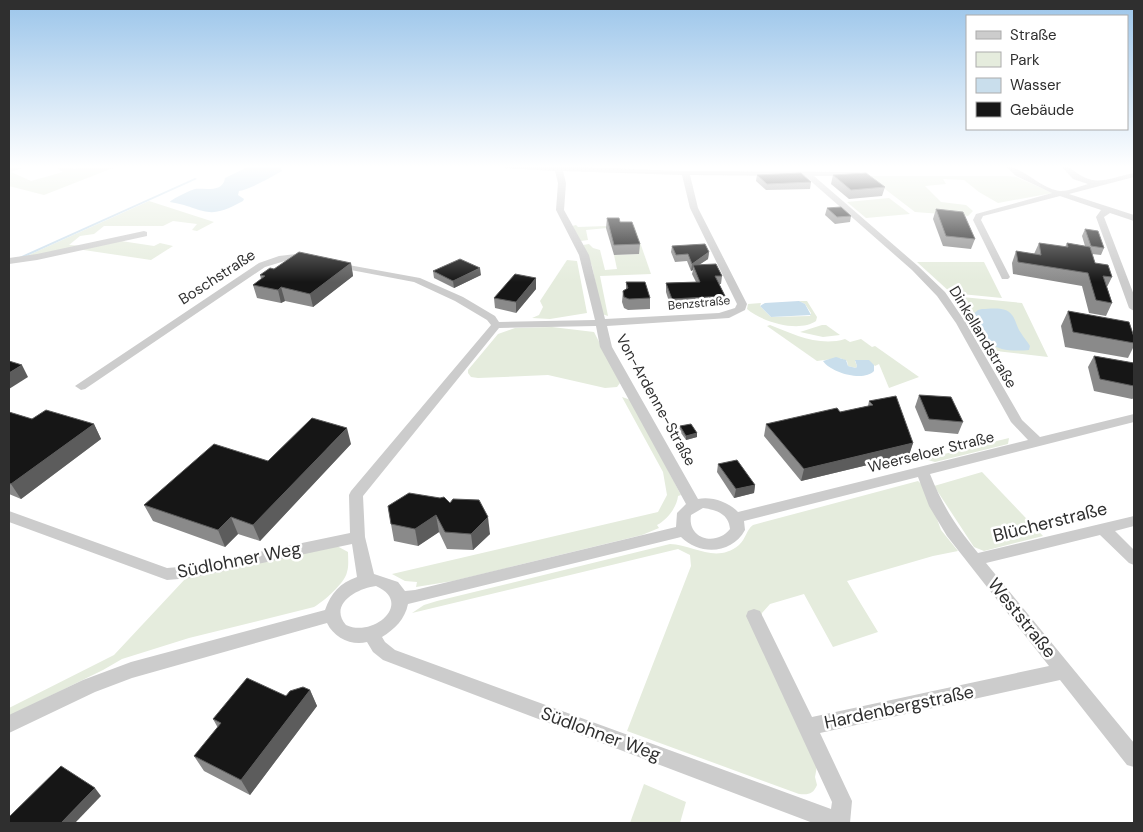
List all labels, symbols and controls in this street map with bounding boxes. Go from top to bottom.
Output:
legend [966,15,1128,130]
text: Straße [1010,25,1057,45]
text: Park [1010,50,1040,70]
text: Wasser [1010,75,1062,95]
text: Gebäude [1010,100,1074,120]
street label: Boschstraße [175,245,259,309]
street label: Dinkellandstraße [945,282,1021,392]
street label: Benzstraße [667,292,731,314]
street label: Von-Ardenne-Straße [611,331,701,469]
street label: Weerseloer Straße [866,427,996,477]
street label: Blücherstraße [990,496,1110,548]
street label: Südlohner Weg [175,536,303,584]
street label: Weststraße [982,573,1062,663]
street label: Hardenbergstraße [822,679,976,735]
street label: Südlohner Weg [538,701,664,767]

